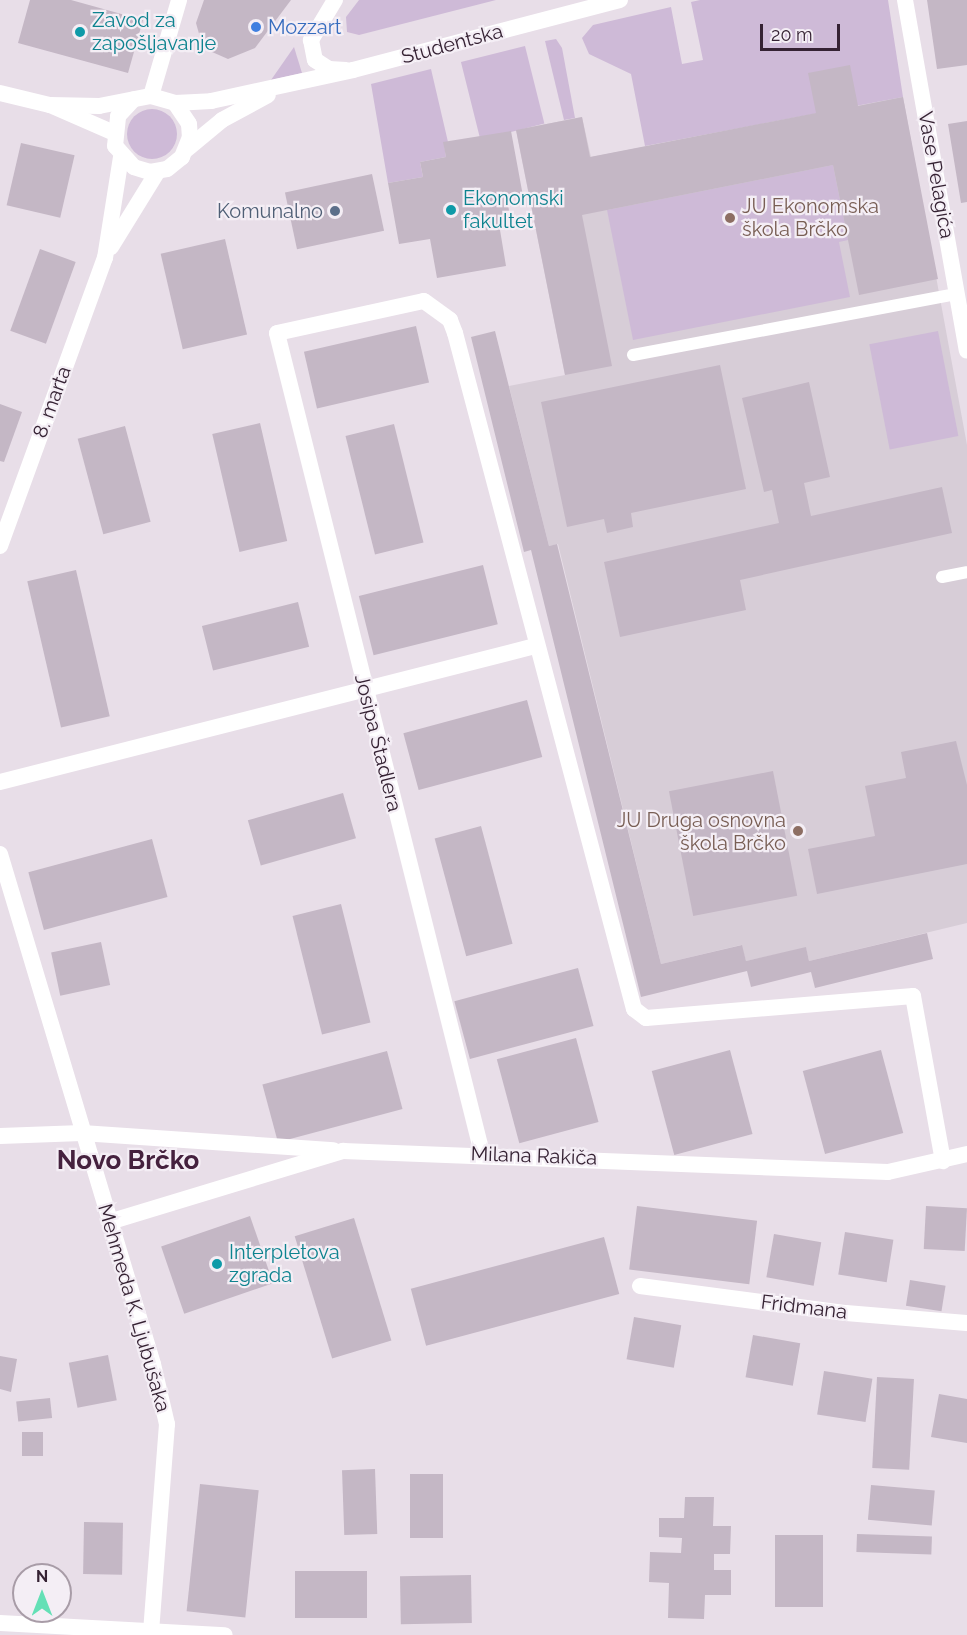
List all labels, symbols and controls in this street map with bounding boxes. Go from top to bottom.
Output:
place label: Zavod za zapošljavanje [92,8,216,55]
scale bar [763,12,842,50]
place label: Mozzart [268,15,341,39]
street label: Studentska [399,19,505,69]
marker: Mozzart [249,20,263,34]
text: 20 m [771,24,813,45]
marker: Zavod za zapošljavanje [73,25,87,39]
street label: Vase Pelagića [913,109,959,241]
place label: Ekonomski fakultet [463,186,564,233]
place label: JU Ekonomska škola Brčko [742,195,879,242]
place label: Komunalno [217,199,323,223]
marker: Ekonomski fakultet [444,203,458,217]
marker: Komunalno [328,204,342,218]
marker: JU Ekonomska škola Brčko [723,211,737,225]
street label: 8. marta [28,363,76,441]
street label: Josipa Štadlera [349,672,407,814]
place label: JU Druga osnovna škola Brčko [617,808,786,855]
marker: JU Druga osnovna škola Brčko [791,824,805,838]
street label: Milana Rakiča [470,1142,598,1170]
district label: Novo Brčko [57,1145,199,1177]
street label: Mehmeda K. Ljubušaka [93,1201,175,1415]
place label: Interpletova zgrada [229,1240,340,1287]
marker: Interpletova zgrada [210,1257,224,1271]
street label: Fridmana [760,1290,848,1324]
north arrow [12,1563,72,1623]
text: N [36,1567,48,1586]

